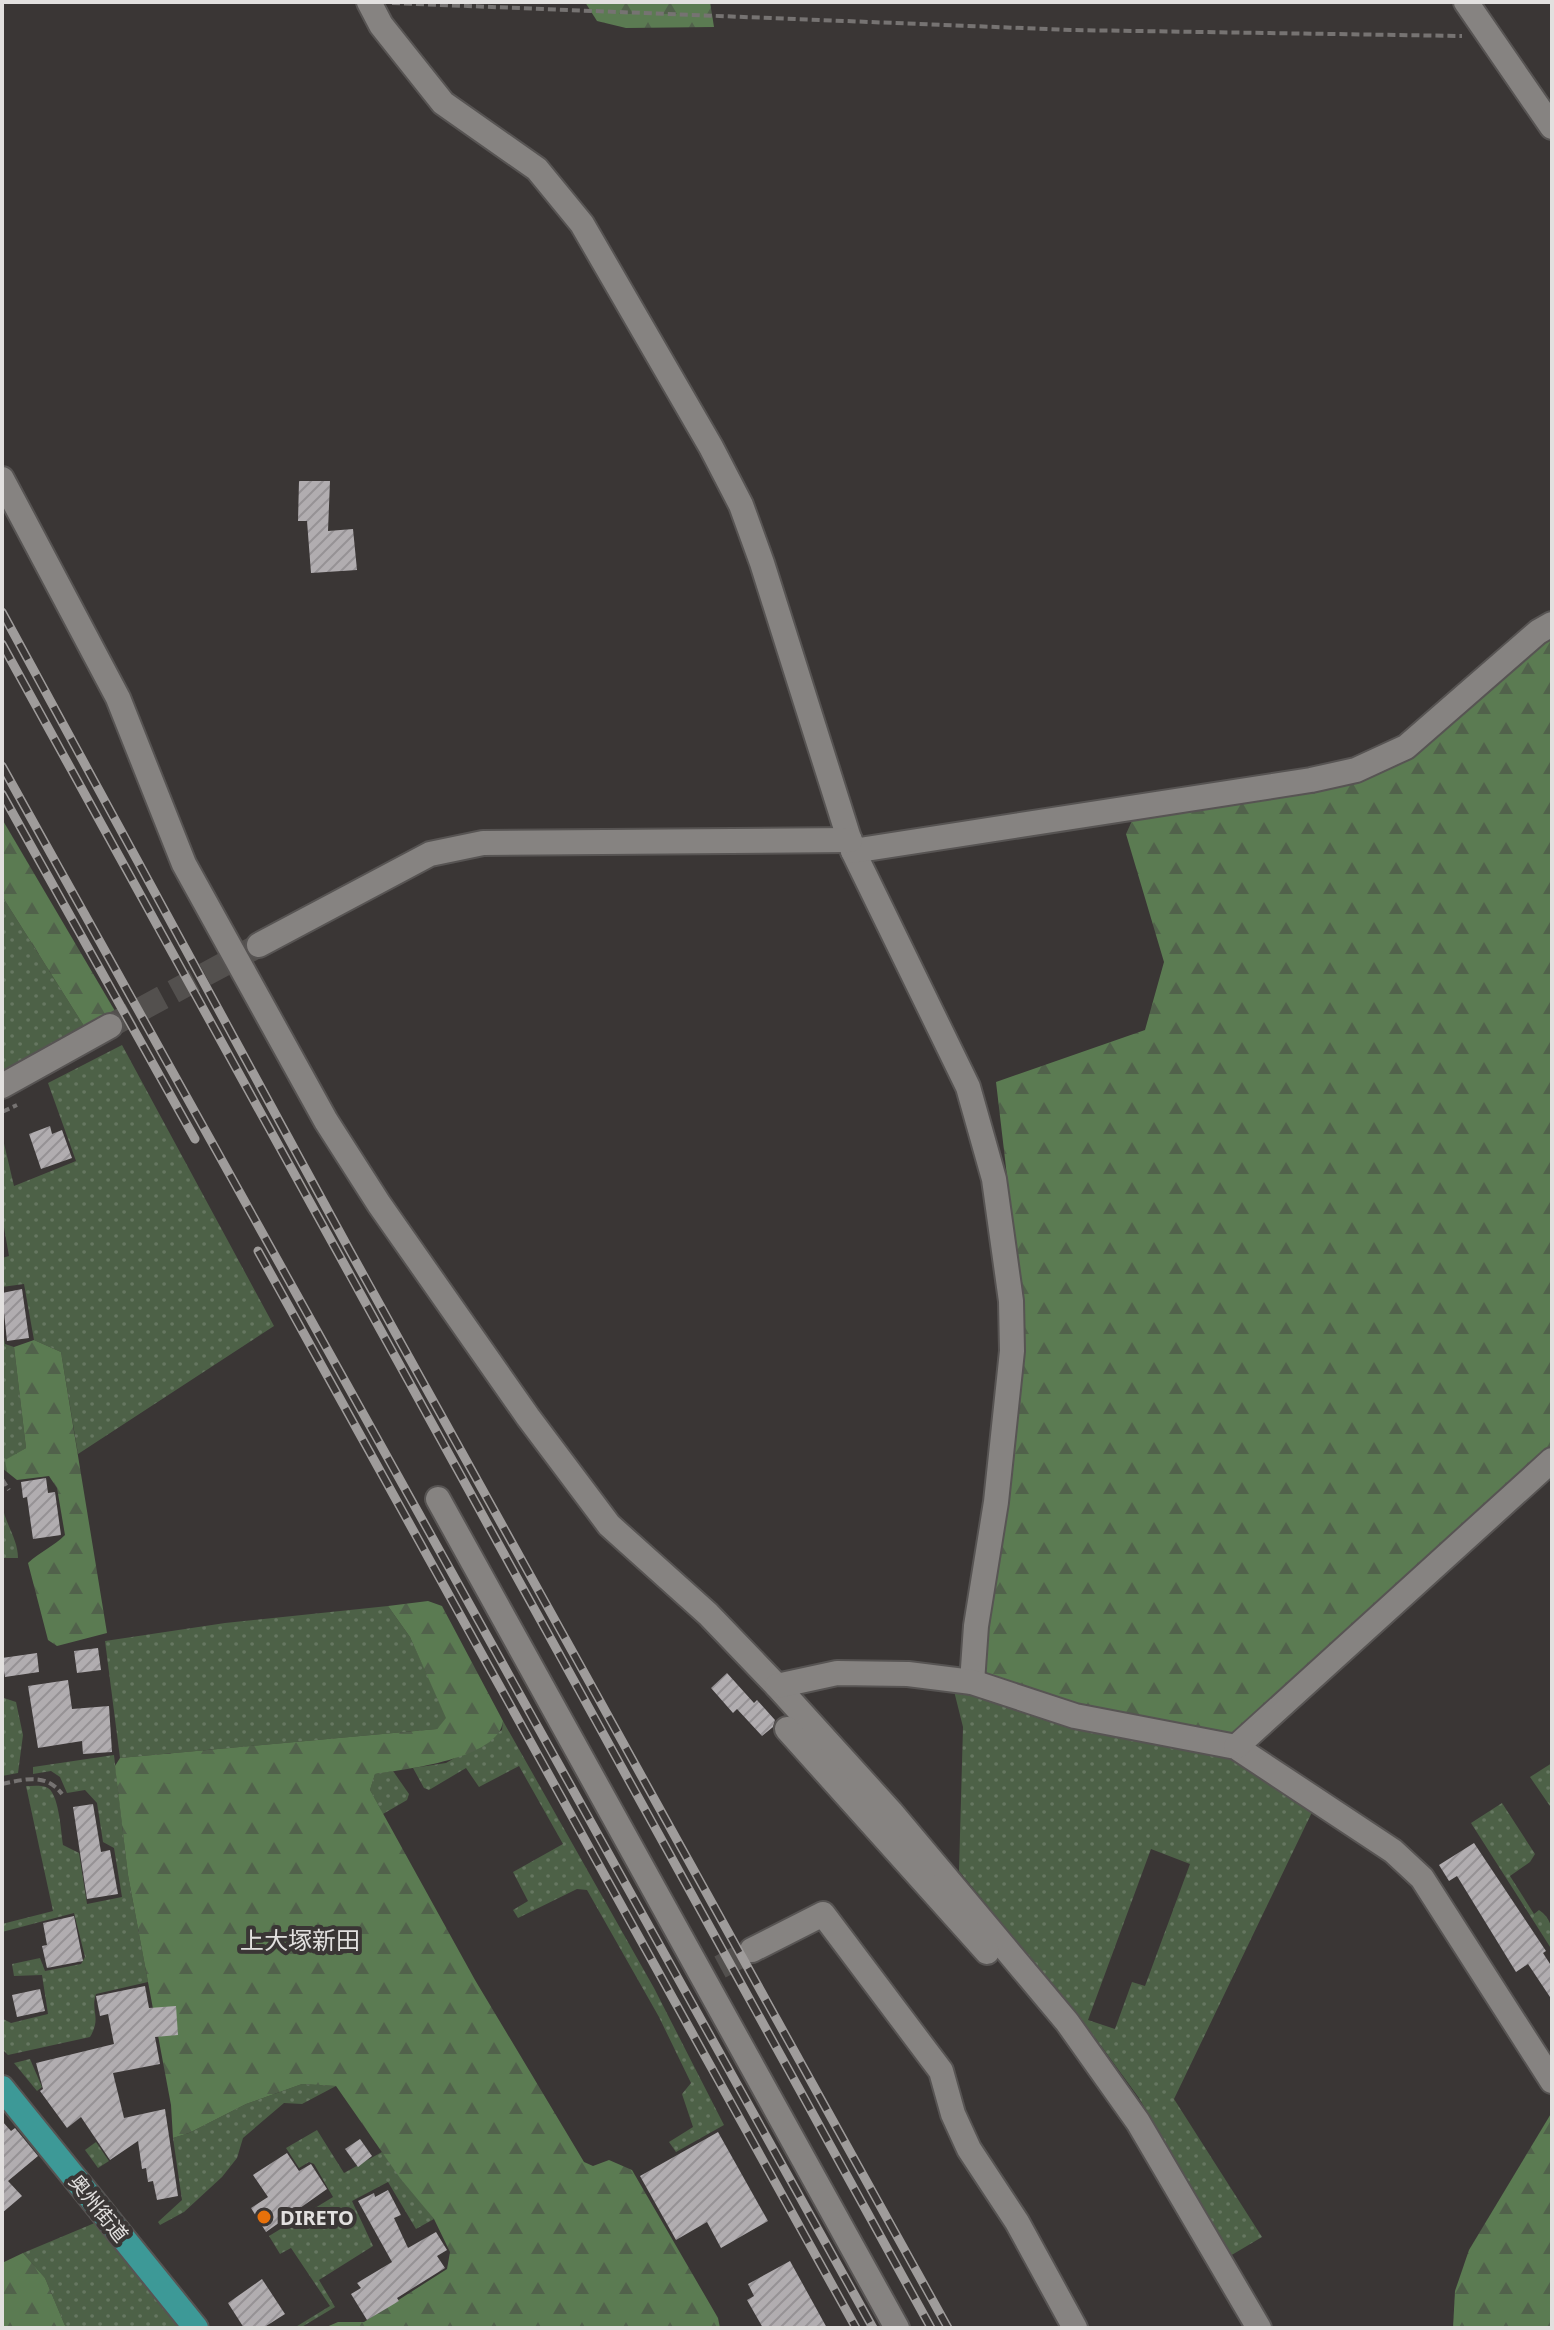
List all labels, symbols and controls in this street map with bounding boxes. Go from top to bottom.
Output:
district label: 上大塚新田 [240,1923,360,1956]
street label: 奥州街道 [63,2168,135,2248]
place label: DIRETO [280,2204,354,2231]
marker: DIRETO [255,2208,273,2226]

